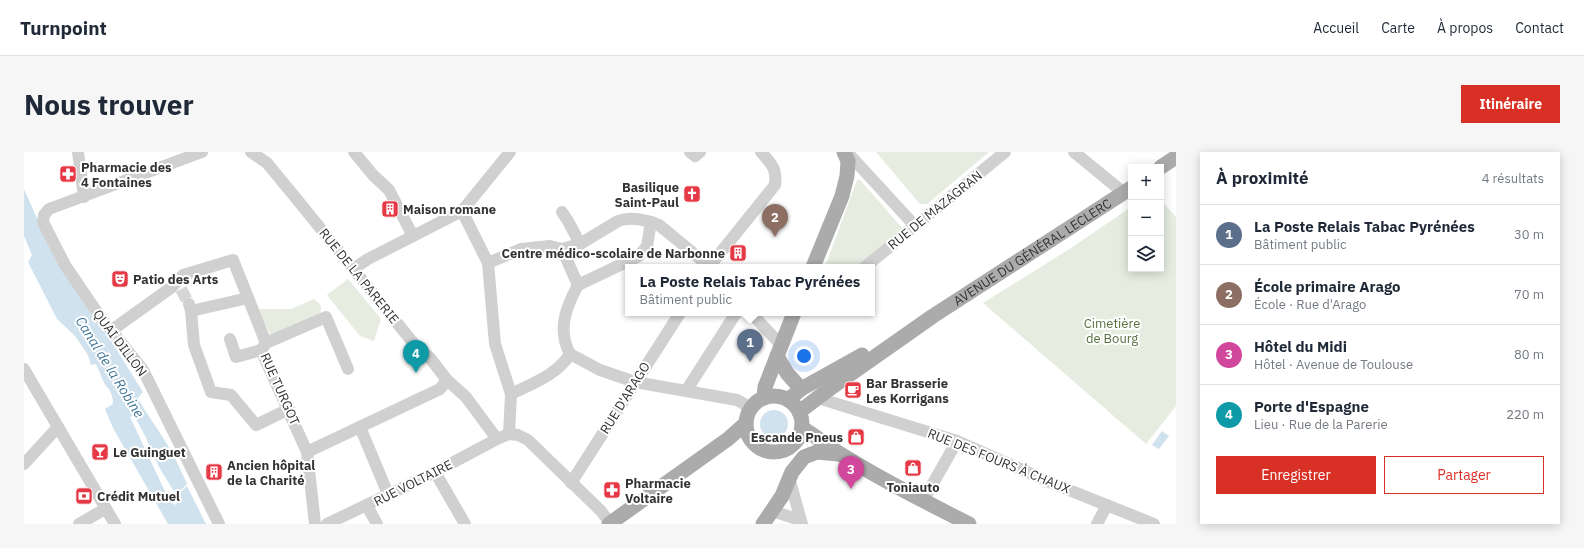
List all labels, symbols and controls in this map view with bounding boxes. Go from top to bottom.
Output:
text: Turnpoint [20,16,107,40]
text: Accueil [1313,19,1359,37]
text: Carte [1381,19,1415,37]
text: À propos [1437,19,1493,37]
text: Contact [1515,19,1564,37]
button: Itinéraire [1461,85,1560,123]
text: Nous trouver [24,86,194,123]
place label: Pharmacie des 4 Fontaines [81,159,172,191]
pharmacy icon: Pharmacie des 4 Fontaines [58,164,78,184]
map controls [1128,164,1164,272]
button: + [1128,164,1164,200]
street label: RUE DE MAZAGRAN [884,167,986,253]
text: À proximité [1216,167,1309,189]
text: 4 résultats [1482,170,1544,187]
place label: Basilique Saint-Paul [615,179,679,211]
church icon: Basilique Saint-Paul [682,184,702,204]
street label: AVENUE DU GÉNÉRAL LECLERC [950,195,1114,309]
building icon: Maison romane [380,199,400,219]
button: − [1128,200,1164,236]
place label: Maison romane [403,201,496,218]
pin: 2 [762,204,788,237]
text: La Poste Relais Tabac Pyrénées [1254,217,1475,236]
street label: RUE DE LA PARERIE [315,225,403,327]
text: 1 [1225,226,1233,243]
text: 30 m [1514,226,1544,243]
button: layers [1128,236,1164,272]
text: Bâtiment public [1254,236,1347,253]
building icon: Centre médico-scolaire de Narbonne [728,243,748,263]
place label: Centre médico-scolaire de Narbonne [501,245,725,262]
popup [625,264,875,316]
theatre icon: Patio des Arts [110,269,130,289]
place label: Patio des Arts [133,271,219,288]
text: La Poste Relais Tabac Pyrénées [640,272,860,291]
text: École primaire Arago [1254,277,1401,296]
text: 2 [1225,286,1233,303]
text: 70 m [1514,286,1544,303]
text: Bâtiment public [640,291,732,308]
text: École · Rue d'Arago [1254,296,1366,313]
street label: QUAI DILLON [89,306,151,380]
water label: Canal de la Robine [72,313,148,421]
park label: Cimetière de Bourg [1084,315,1140,347]
pin: 1 [737,329,763,362]
text: Hôtel du Midi [1254,337,1347,356]
pin: 4 [403,340,429,373]
your location [794,346,814,366]
text: 3 [1225,346,1233,363]
text: 80 m [1514,346,1544,363]
street label: RUE TURGOT [256,350,304,428]
text: Hôtel · Avenue de Toulouse [1254,356,1413,373]
street label: RUE D'ARAGO [596,359,654,437]
place label: Bar Brasserie Les Korrigans [866,375,949,407]
cafe icon: Bar Brasserie Les Korrigans [843,380,863,400]
text: Porte d'Espagne [1254,397,1369,416]
text: 4 [1225,406,1233,423]
text: 220 m [1506,406,1544,423]
text: Lieu · Rue de la Parerie [1254,416,1388,433]
street label: RUE DES FOURS À CHAUX [925,425,1073,497]
shop icon: Escande Pneus [846,427,866,447]
place label: Escande Pneus [751,429,843,446]
bar icon: Le Guinguet [90,442,110,462]
place label: Le Guinguet [113,444,186,461]
street label: RUE VOLTAIRE [371,456,455,510]
pin: 3 [838,456,864,489]
button: Enregistrer [1216,456,1376,494]
button: Partager [1384,456,1544,494]
place label: Ancien hôpital de la Charité [227,457,315,489]
shop icon: Toniauto [903,458,923,478]
building icon: Ancien hôpital de la Charité [204,462,224,482]
place label: Pharmacie Voltaire [625,475,691,507]
place label: Toniauto [887,479,939,496]
pharmacy icon: Pharmacie Voltaire [602,480,622,500]
bank icon: Crédit Mutuel [74,486,94,506]
place label: Crédit Mutuel [97,488,180,505]

